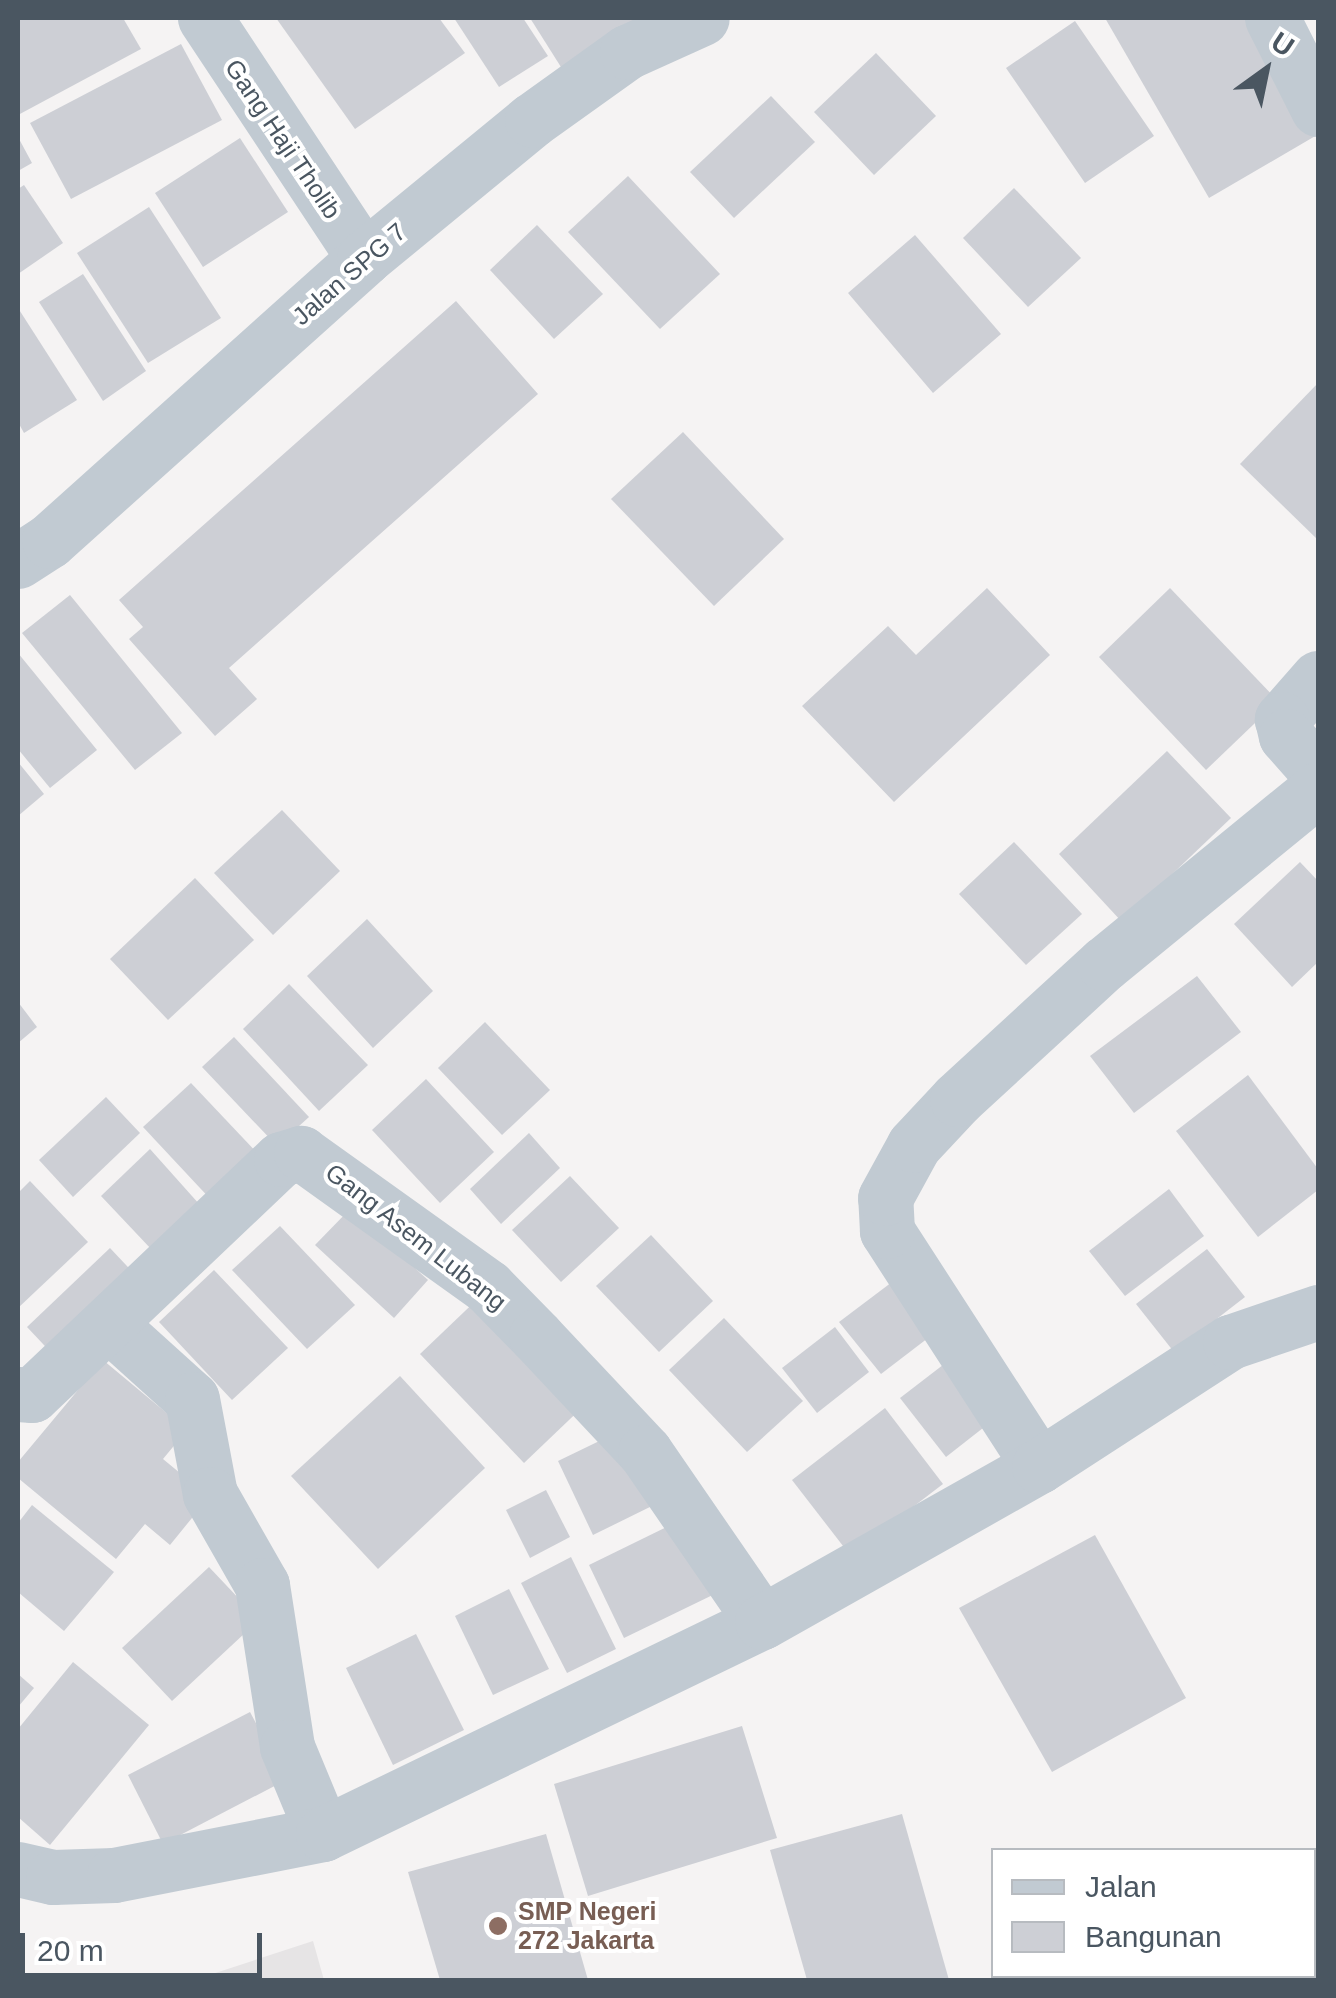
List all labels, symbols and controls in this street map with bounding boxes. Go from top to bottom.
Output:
north arrow [1216,20,1316,120]
text: U [1266,26,1300,63]
street label: Gang Haji Tholib [219,53,347,225]
street label: Jalan SPG 7 [286,217,412,331]
street label: Gang Asem Lubang [319,1157,513,1317]
legend [991,1848,1316,1978]
text: Jalan [1085,1870,1157,1903]
place label: SMP Negeri 272 Jakarta [518,1897,657,1956]
scale bar [25,1913,268,1975]
marker: SMP Negeri 272 Jakarta [487,1915,509,1937]
text: Bangunan [1085,1920,1222,1953]
text: 20 m [37,1934,104,1967]

